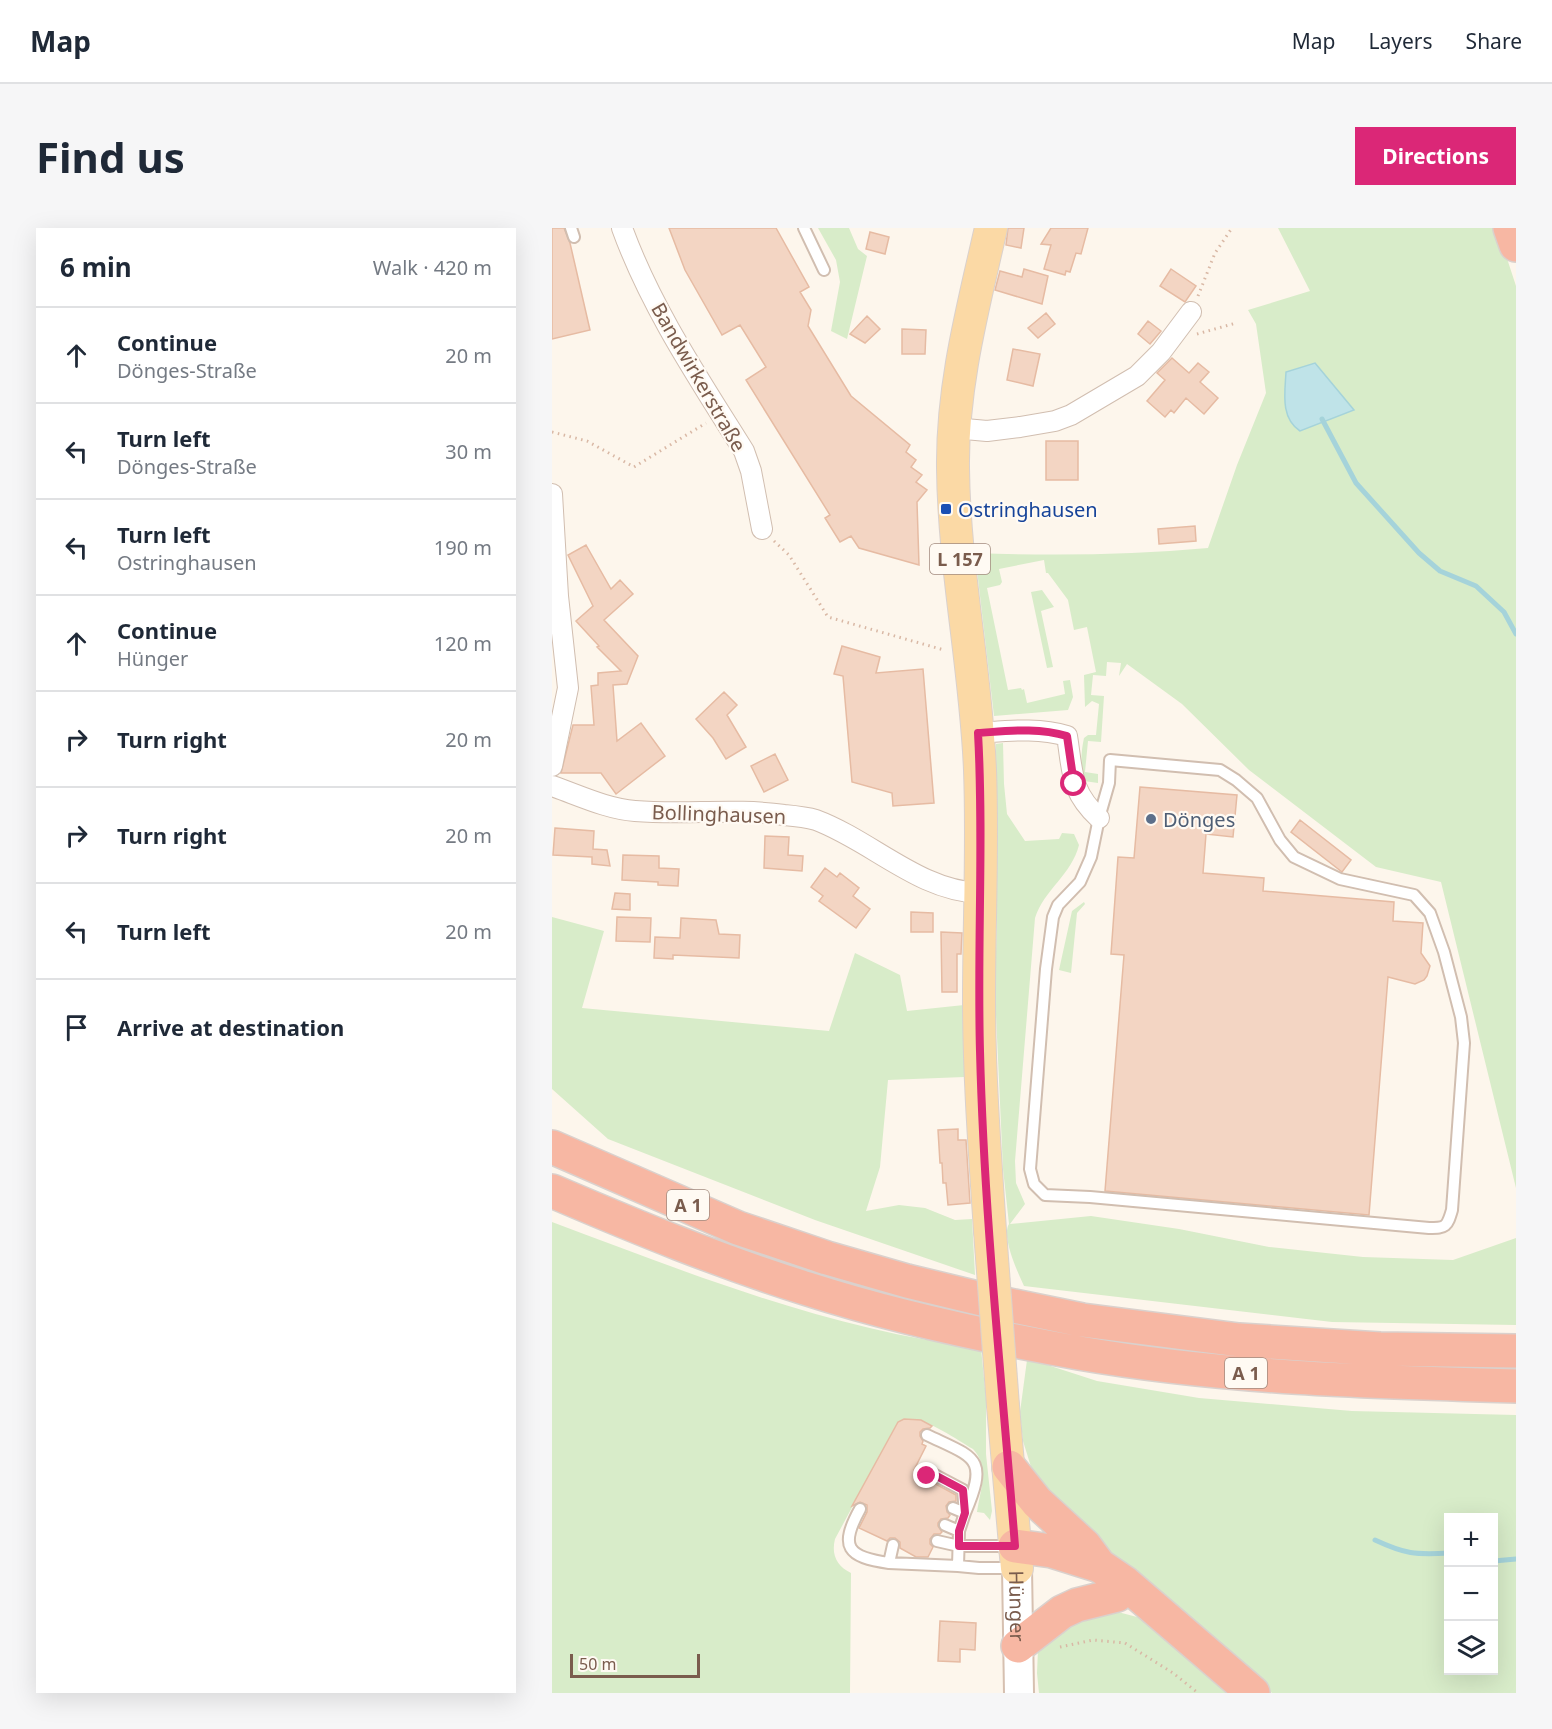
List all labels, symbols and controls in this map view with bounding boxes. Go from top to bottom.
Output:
text: Map [30,22,91,60]
text: Map [1292,27,1336,55]
text: Layers [1369,27,1433,55]
text: Share [1466,27,1522,55]
button: Directions [1355,127,1516,185]
text: Find us [36,128,185,185]
text: 6 min [60,249,132,285]
text: Walk · 420 m [373,254,492,281]
street label: Bandwirkerstraße [645,297,753,457]
text: Continue [117,327,217,357]
icon: ahead [60,339,93,372]
text: 20 m [445,342,492,369]
text: Dönges-Straße [117,357,257,384]
text: Turn left [117,423,211,453]
icon: left [60,435,93,468]
text: 30 m [445,438,492,465]
text: Dönges-Straße [117,453,257,480]
place label: Ostringhausen [958,496,1098,523]
marker: Ostringhausen [939,502,953,516]
text: Turn left [117,519,211,549]
icon: left [60,531,93,564]
text: 190 m [434,534,492,561]
road number: L 157 [930,544,990,574]
text: Ostringhausen [117,549,257,576]
text: Continue [117,615,217,645]
icon: ahead [60,627,93,660]
text: 120 m [434,630,492,657]
text: Hünger [117,645,188,672]
icon: right [60,723,93,756]
text: Turn right [117,724,227,754]
text: 20 m [445,726,492,753]
route start [1060,770,1086,796]
street label: Bollinghausen [651,798,787,830]
place label: Dönges [1163,806,1235,833]
marker: Dönges [1144,812,1158,826]
icon: right [60,819,93,852]
text: Turn right [117,820,227,850]
text: 20 m [445,822,492,849]
icon: left [60,915,93,948]
text: Turn left [117,916,211,946]
text: 20 m [445,918,492,945]
icon: arrive [60,1011,93,1044]
text: Arrive at destination [117,1012,344,1042]
road number: A 1 [667,1190,709,1220]
road number: A 1 [1225,1358,1267,1388]
route end [913,1462,939,1488]
map controls [1444,1513,1498,1675]
button: + [1444,1513,1498,1567]
button: − [1444,1567,1498,1621]
street label: Hünger [1004,1570,1032,1642]
button: layers [1444,1621,1498,1675]
scale bar [570,1651,700,1678]
text: 50 m [579,1653,616,1675]

